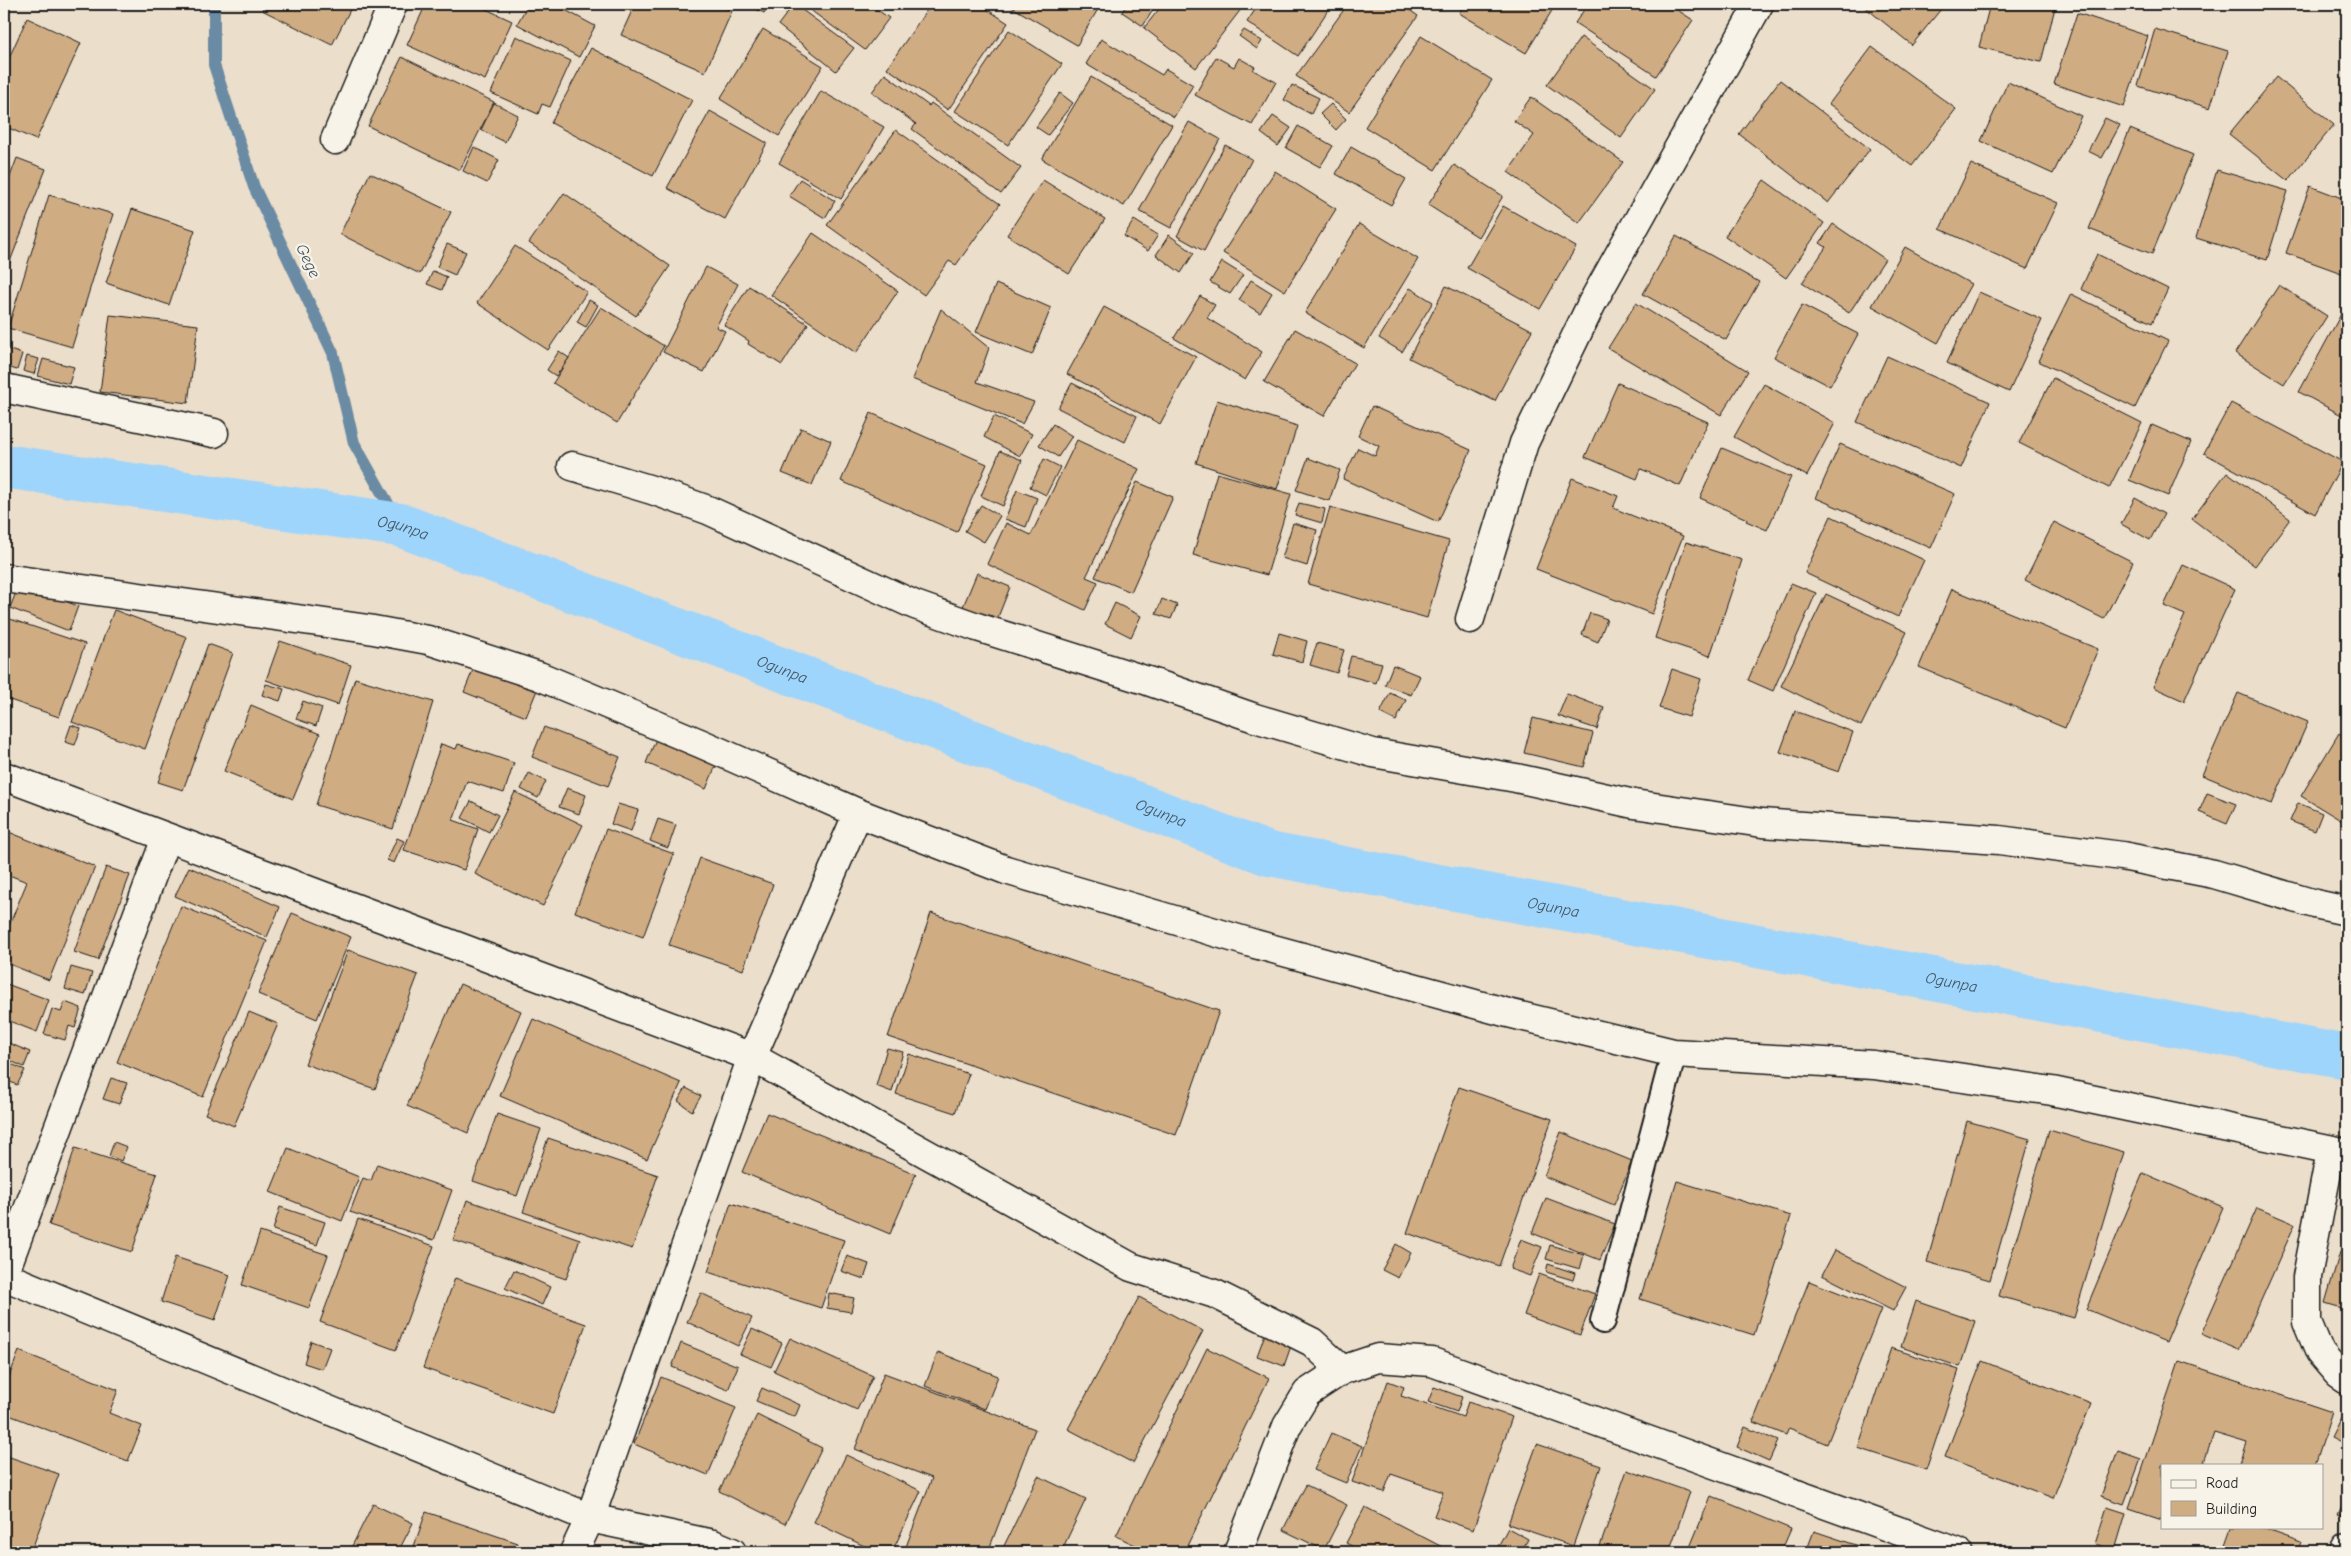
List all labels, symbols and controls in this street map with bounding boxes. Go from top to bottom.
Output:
water label: Gege [292,241,324,281]
water label: Ogunpa [376,513,431,544]
water label: Ogunpa [754,652,810,687]
water label: Ogunpa [1133,795,1189,831]
water label: Ogunpa [1526,894,1581,921]
water label: Ogunpa [1924,969,1979,996]
legend [2161,1464,2324,1528]
text: Road [2206,1474,2238,1492]
text: Building [2206,1500,2257,1518]

